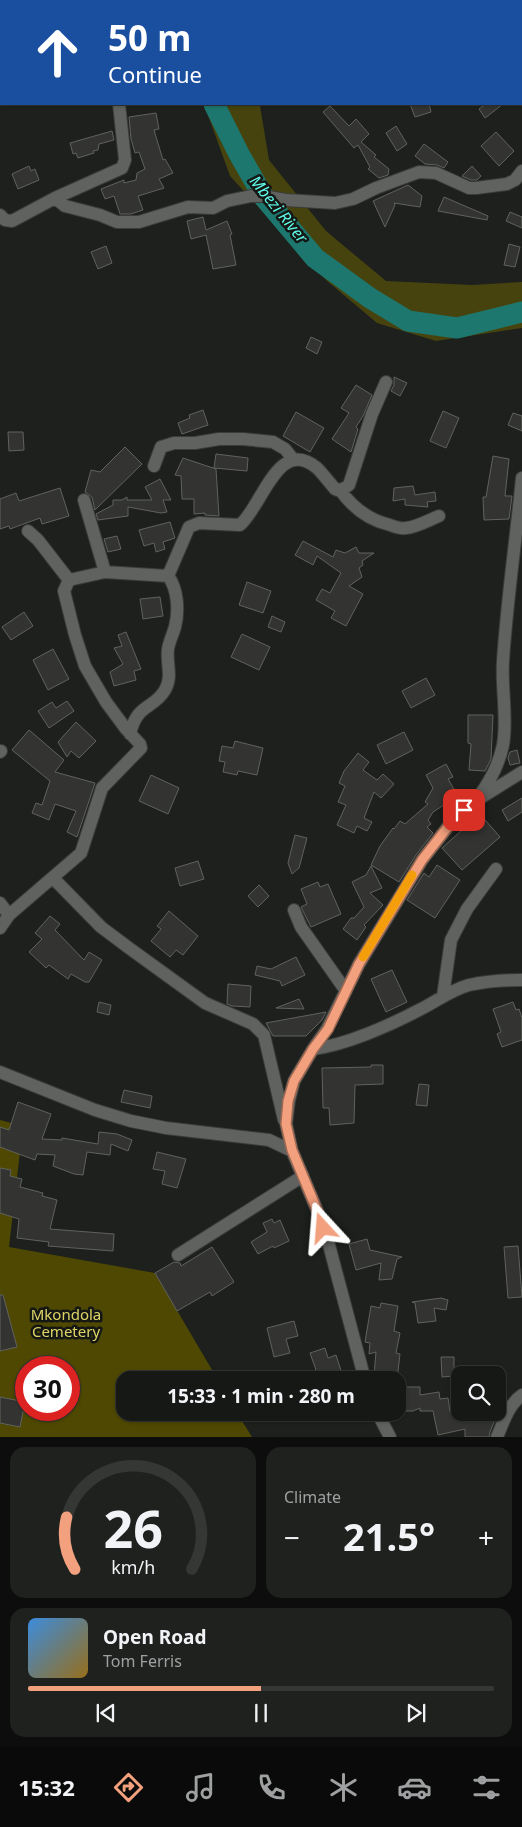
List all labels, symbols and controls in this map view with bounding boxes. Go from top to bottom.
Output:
text: 50 m [108,14,191,61]
icon: ahead [25,20,90,85]
text: Continue [108,59,202,89]
water label: Mbezi River [245,171,313,248]
pin [443,789,485,831]
icon: arrive [450,796,478,824]
position arrow [296,1201,348,1253]
park label: Mkondola Cemetery [31,1304,101,1341]
speed limit sign: 30 [15,1356,80,1421]
map controls [451,1366,506,1421]
button: search [451,1366,506,1421]
text: 15:33 · 1 min · 280 m [167,1383,355,1409]
text: Climate [284,1486,341,1508]
text: 26 [103,1492,163,1563]
text: 21.5° [343,1510,435,1562]
text: − [284,1518,300,1556]
text: + [478,1518,494,1556]
text: km/h [111,1555,155,1579]
text: Open Road [103,1624,206,1650]
text: Tom Ferris [103,1650,182,1672]
icon: previous [92,1699,120,1727]
icon: pause [247,1699,275,1727]
icon: next [402,1699,430,1727]
icon: directions [111,1770,146,1805]
icon: music [183,1770,218,1805]
icon: phone [254,1770,289,1805]
icon: climate [326,1770,361,1805]
icon: car [397,1770,432,1805]
icon: filters [469,1770,504,1805]
text: 15:32 [18,1772,75,1802]

